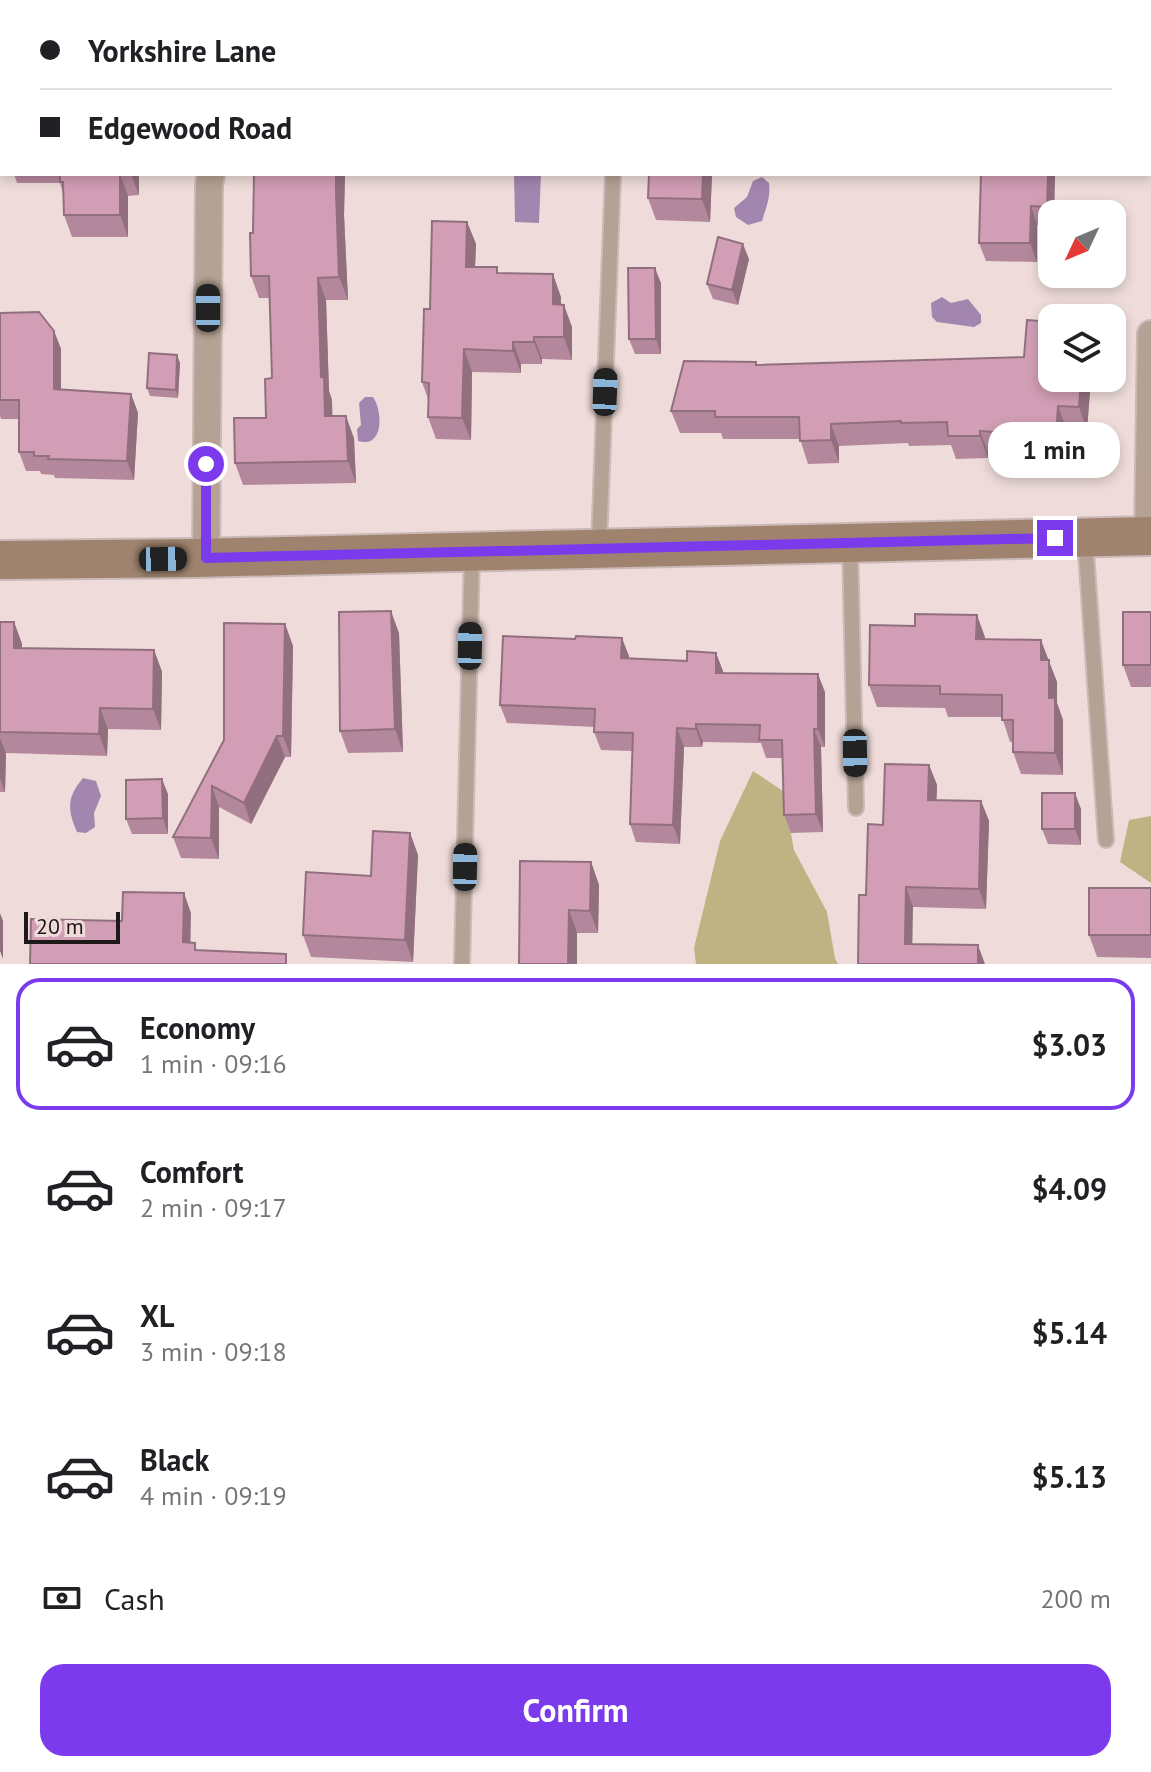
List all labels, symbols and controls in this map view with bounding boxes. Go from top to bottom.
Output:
text: Yorkshire Lane [88,31,276,70]
text: Edgewood Road [88,108,292,147]
north arrow [1038,200,1126,288]
map controls [1038,200,1126,392]
car [196,284,220,332]
button: layers [1038,304,1126,392]
car [592,368,618,416]
callout: 1 min [989,422,1121,478]
text: 1 min [1022,433,1086,466]
route start [188,446,224,482]
route end [1037,520,1073,556]
car [139,547,187,571]
car [458,622,482,670]
car [843,729,867,777]
car [453,843,477,891]
scale bar [24,908,120,944]
text: 20 m [36,912,84,940]
icon: car [44,1008,116,1080]
text: Economy [140,1008,255,1047]
text: $3.03 [1032,1025,1107,1064]
text: 1 min · 09:16 [140,1047,287,1080]
icon: car [44,1152,116,1224]
text: Comfort [140,1152,243,1191]
text: $4.09 [1032,1169,1107,1208]
text: 2 min · 09:17 [140,1191,287,1224]
icon: car [44,1296,116,1368]
text: XL [140,1296,174,1335]
text: $5.14 [1032,1313,1107,1352]
text: 3 min · 09:18 [140,1335,287,1368]
icon: car [44,1440,116,1512]
text: Black [140,1440,209,1479]
text: $5.13 [1032,1457,1107,1496]
text: 4 min · 09:19 [140,1479,287,1512]
icon: cash [40,1576,84,1620]
text: Cash [104,1579,165,1618]
text: 200 m [1040,1582,1111,1615]
button: Confirm [40,1664,1111,1756]

